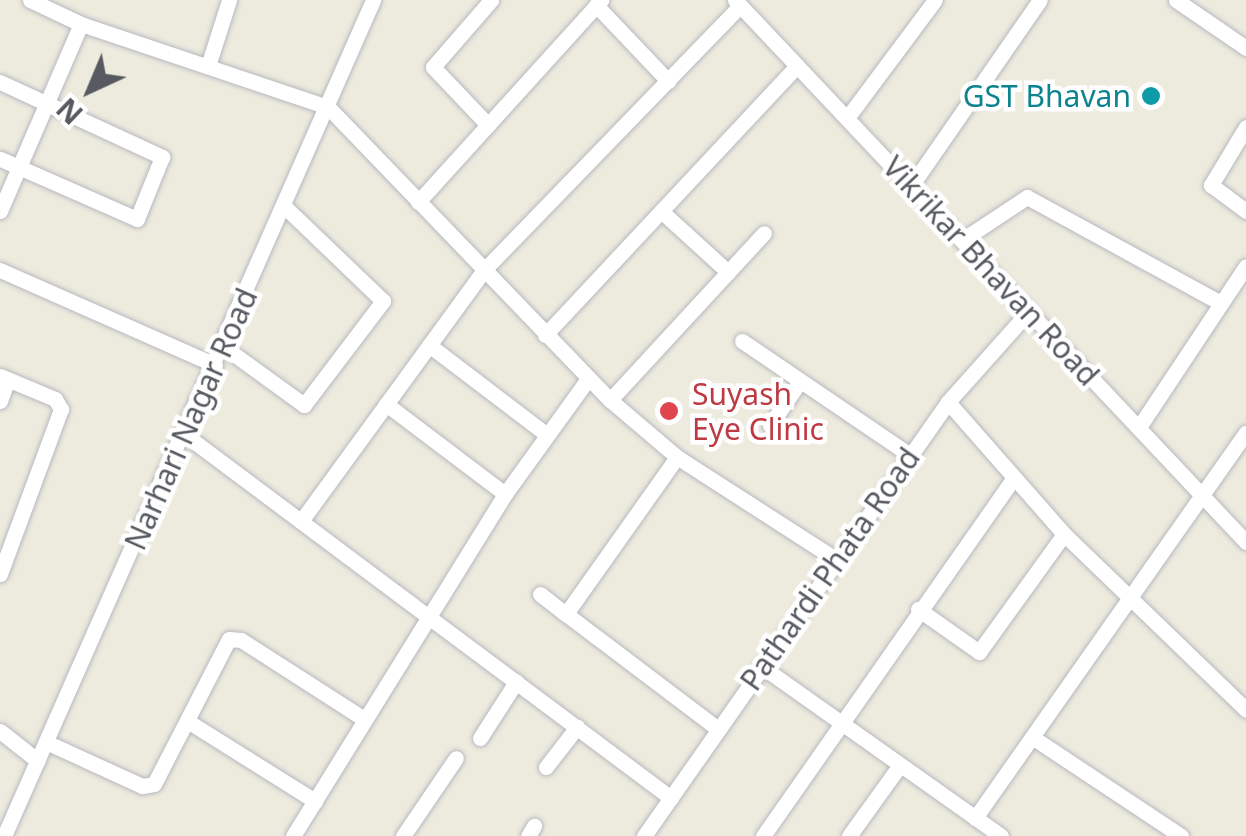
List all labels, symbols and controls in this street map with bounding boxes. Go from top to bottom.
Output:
north arrow [40,40,140,140]
place label: GST Bhavan [963,78,1131,114]
marker: GST Bhavan [1140,85,1162,107]
text: N [48,90,91,133]
street label: Vikrikar Bhavan Road [875,149,1107,393]
street label: Narhari Nagar Road [117,283,265,555]
place label: Suyash Eye Clinic [692,376,824,446]
marker: Suyash Eye Clinic [656,398,682,424]
street label: Pathardi Phata Road [733,441,927,697]

